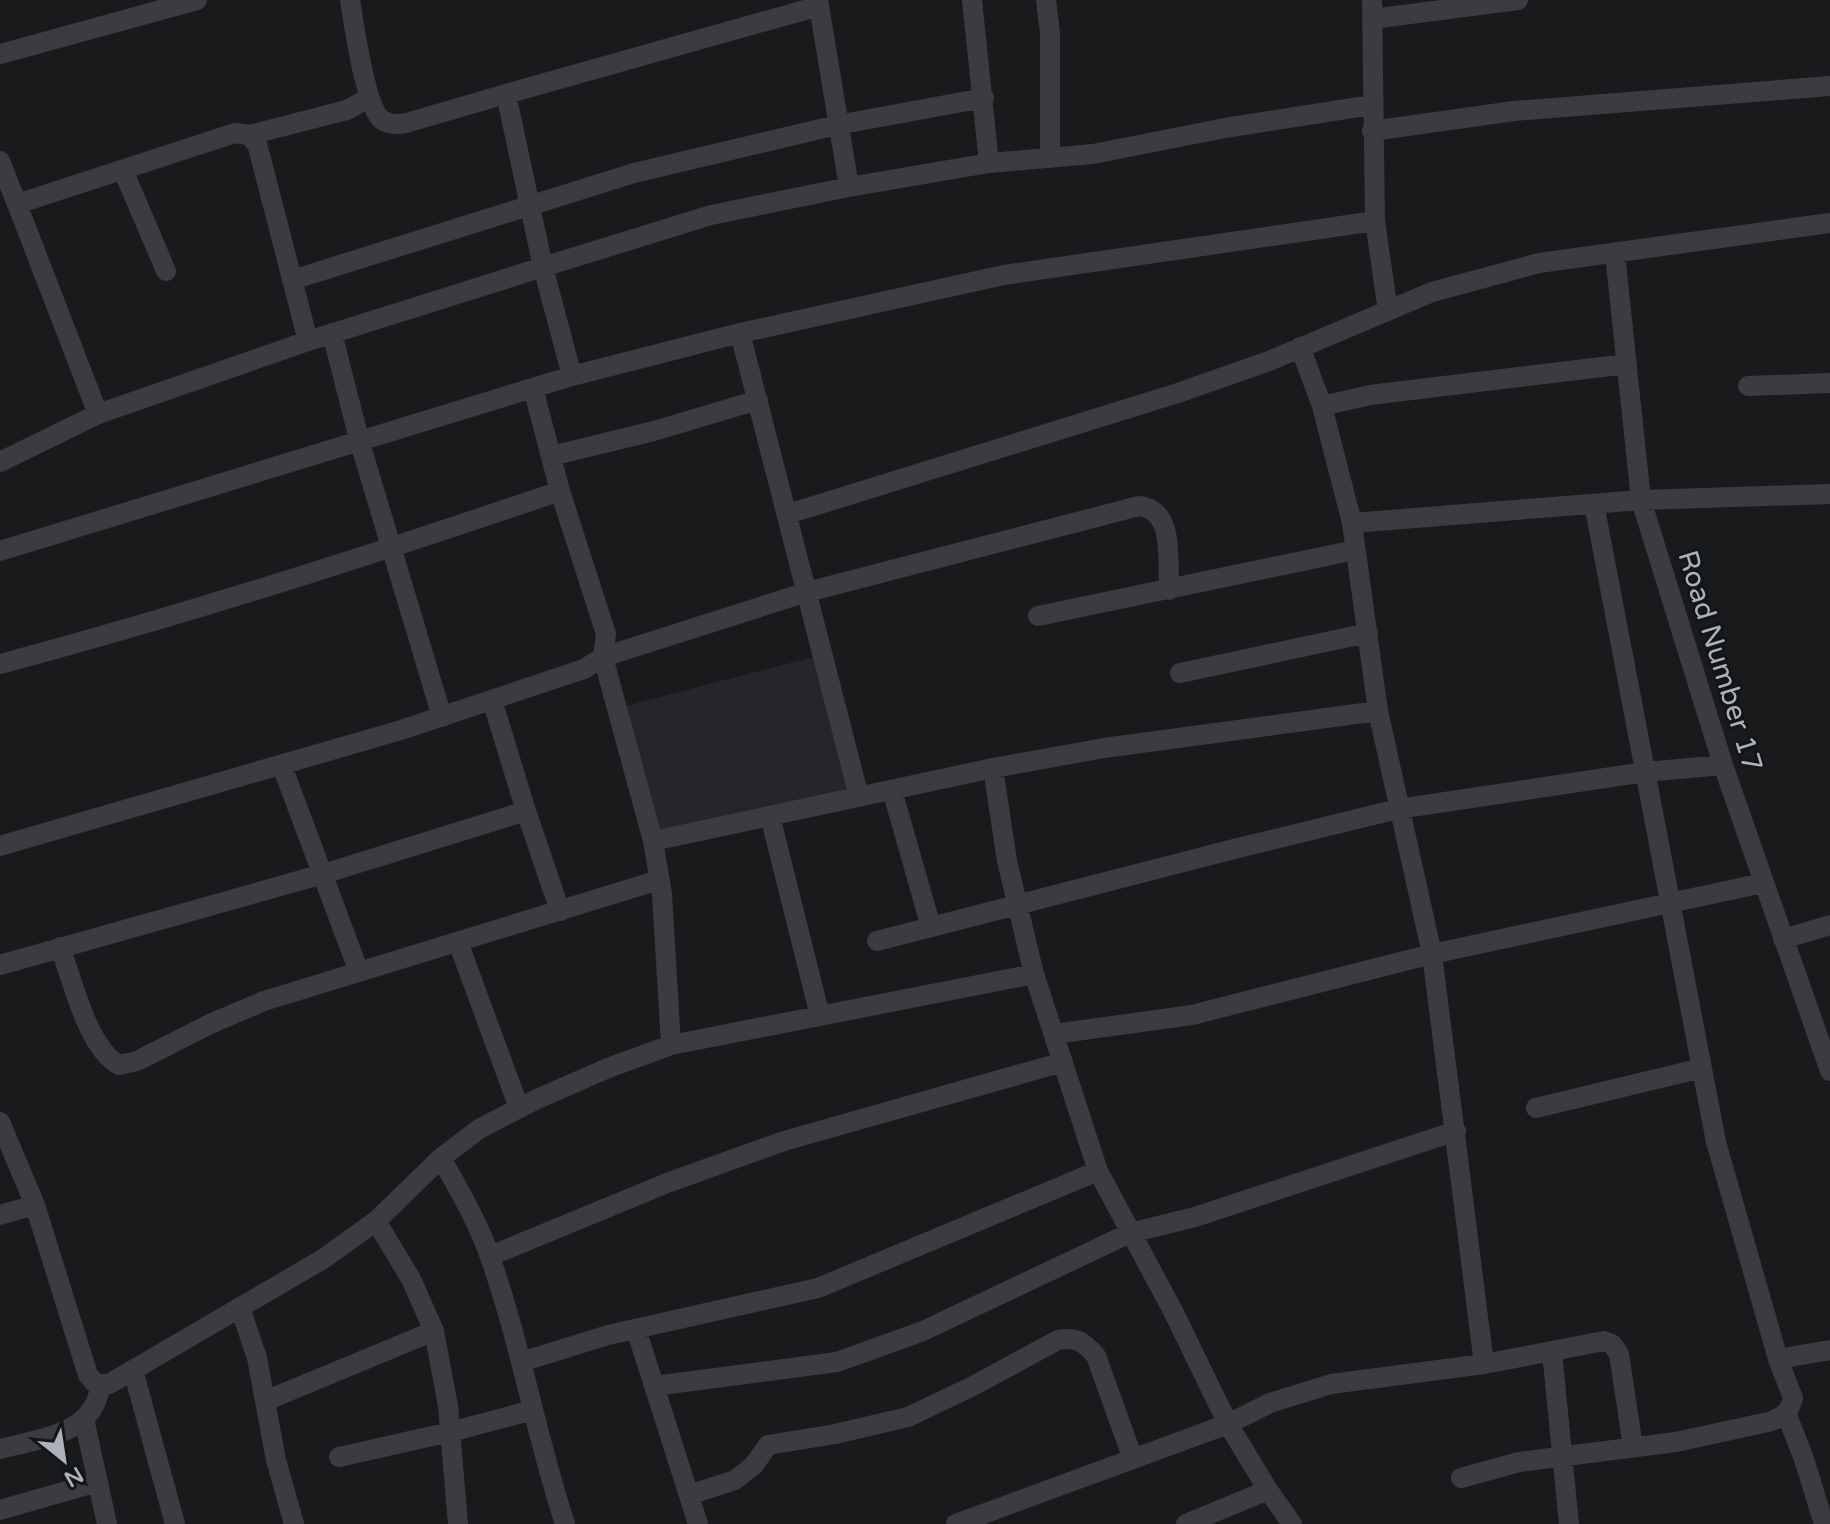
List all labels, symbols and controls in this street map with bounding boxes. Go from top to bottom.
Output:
street label: Road Number 17 [1670,546,1770,776]
north arrow [24,1420,104,1500]
text: N [59,1461,88,1492]

